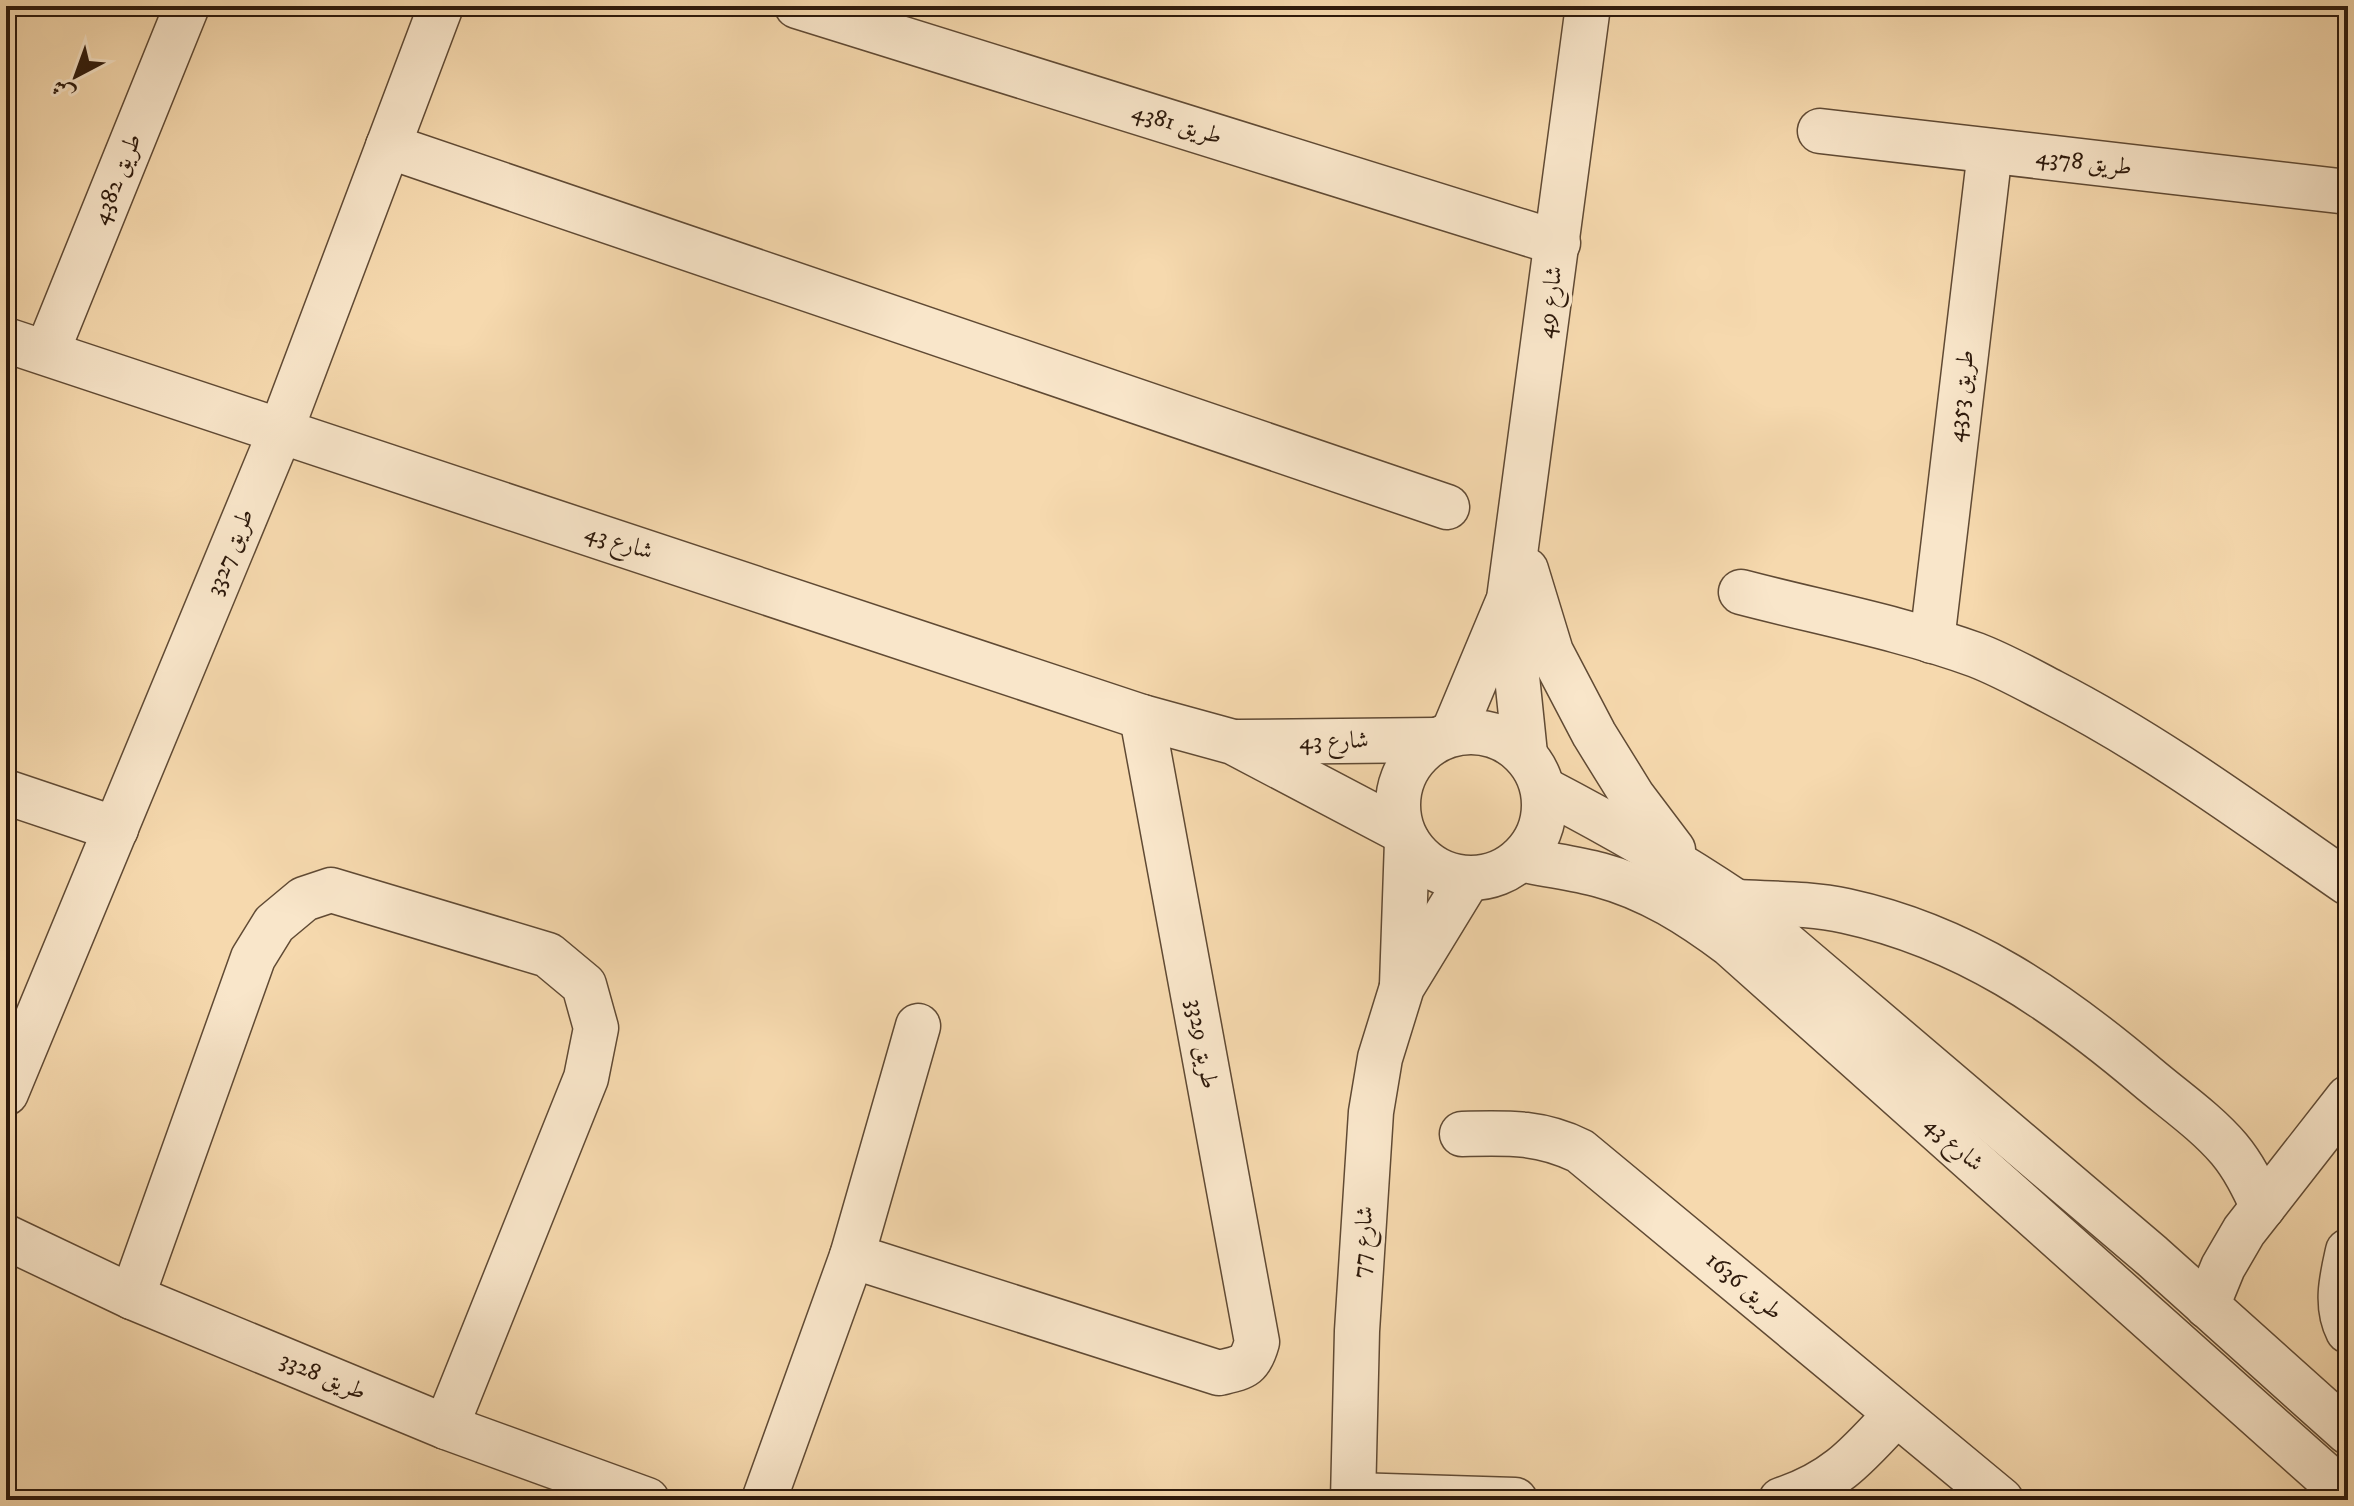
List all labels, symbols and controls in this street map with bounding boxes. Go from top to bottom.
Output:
north arrow [36,36,116,116]
text: ش [47,73,81,107]
street label: طريق 4381 [1128,96,1226,152]
street label: طريق 4382 [85,129,149,229]
street label: طريق 4378 [2034,141,2134,183]
street label: شارع 49 [1530,264,1574,341]
street label: طريق 4353 [1940,348,1982,444]
street label: طريق 3327 [199,504,261,600]
street label: شارع 43 [580,517,657,571]
street label: شارع 43 [1299,725,1369,761]
street label: طريق 3329 [1179,997,1225,1091]
street label: شارع 43 [1915,1110,1990,1181]
street label: شارع 77 [1346,1205,1384,1279]
street label: طريق 1636 [1699,1245,1789,1327]
street label: طريق 3328 [275,1344,371,1408]

